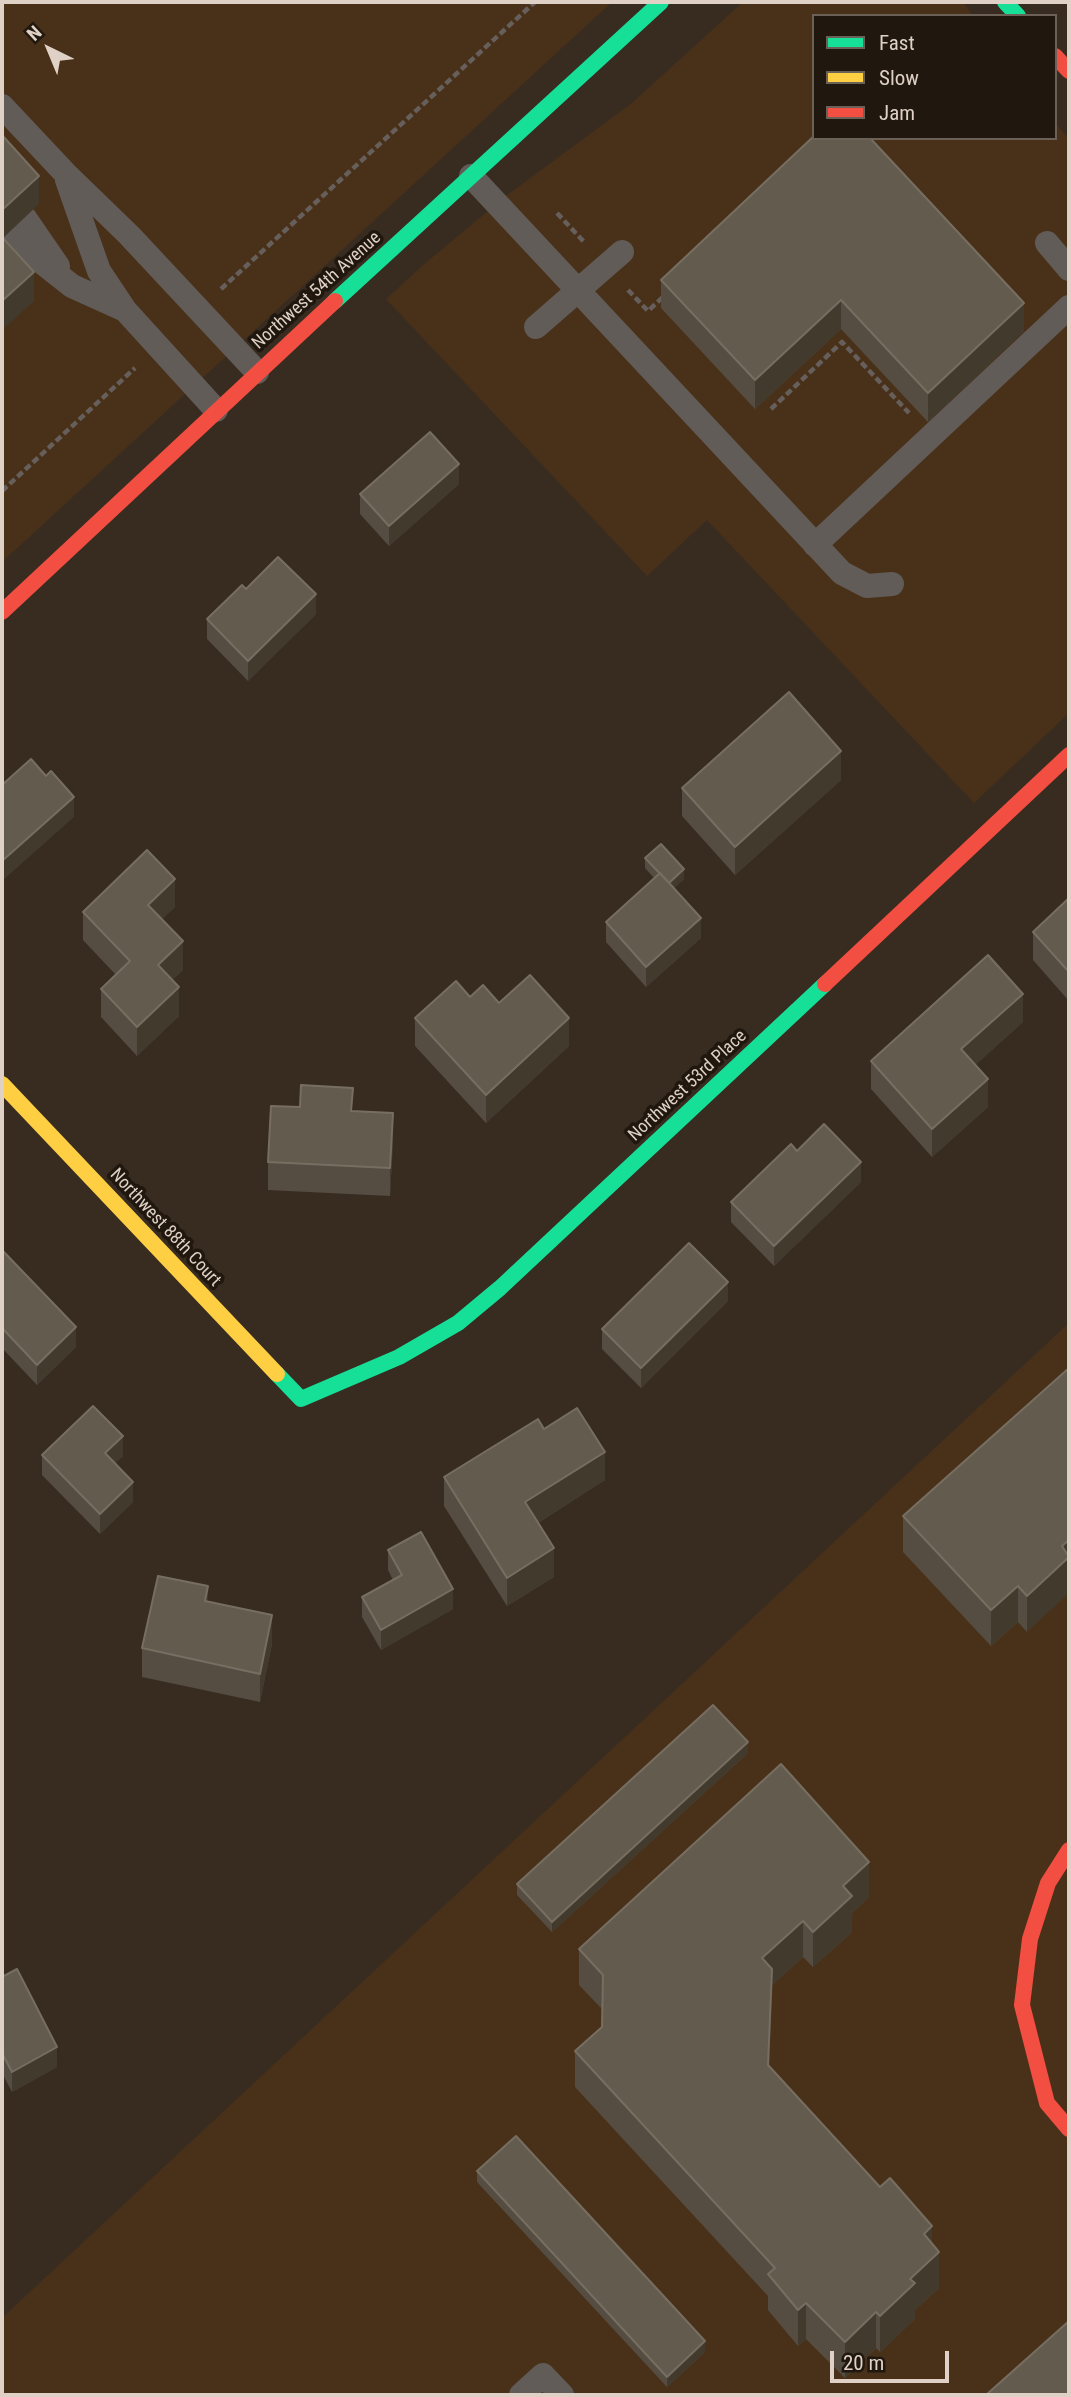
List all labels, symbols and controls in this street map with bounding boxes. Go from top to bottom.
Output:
north arrow [14,14,84,84]
legend [812,14,1057,140]
text: N [22,21,46,46]
text: Fast [879,31,915,55]
text: Slow [879,66,919,90]
text: Jam [879,101,915,125]
street label: Northwest 54th Avenue [248,228,386,354]
street label: Northwest 53rd Place [624,1026,752,1146]
street label: Northwest 88th Court [105,1165,225,1291]
scale bar [833,2338,952,2382]
text: 20 m [843,2351,884,2375]

